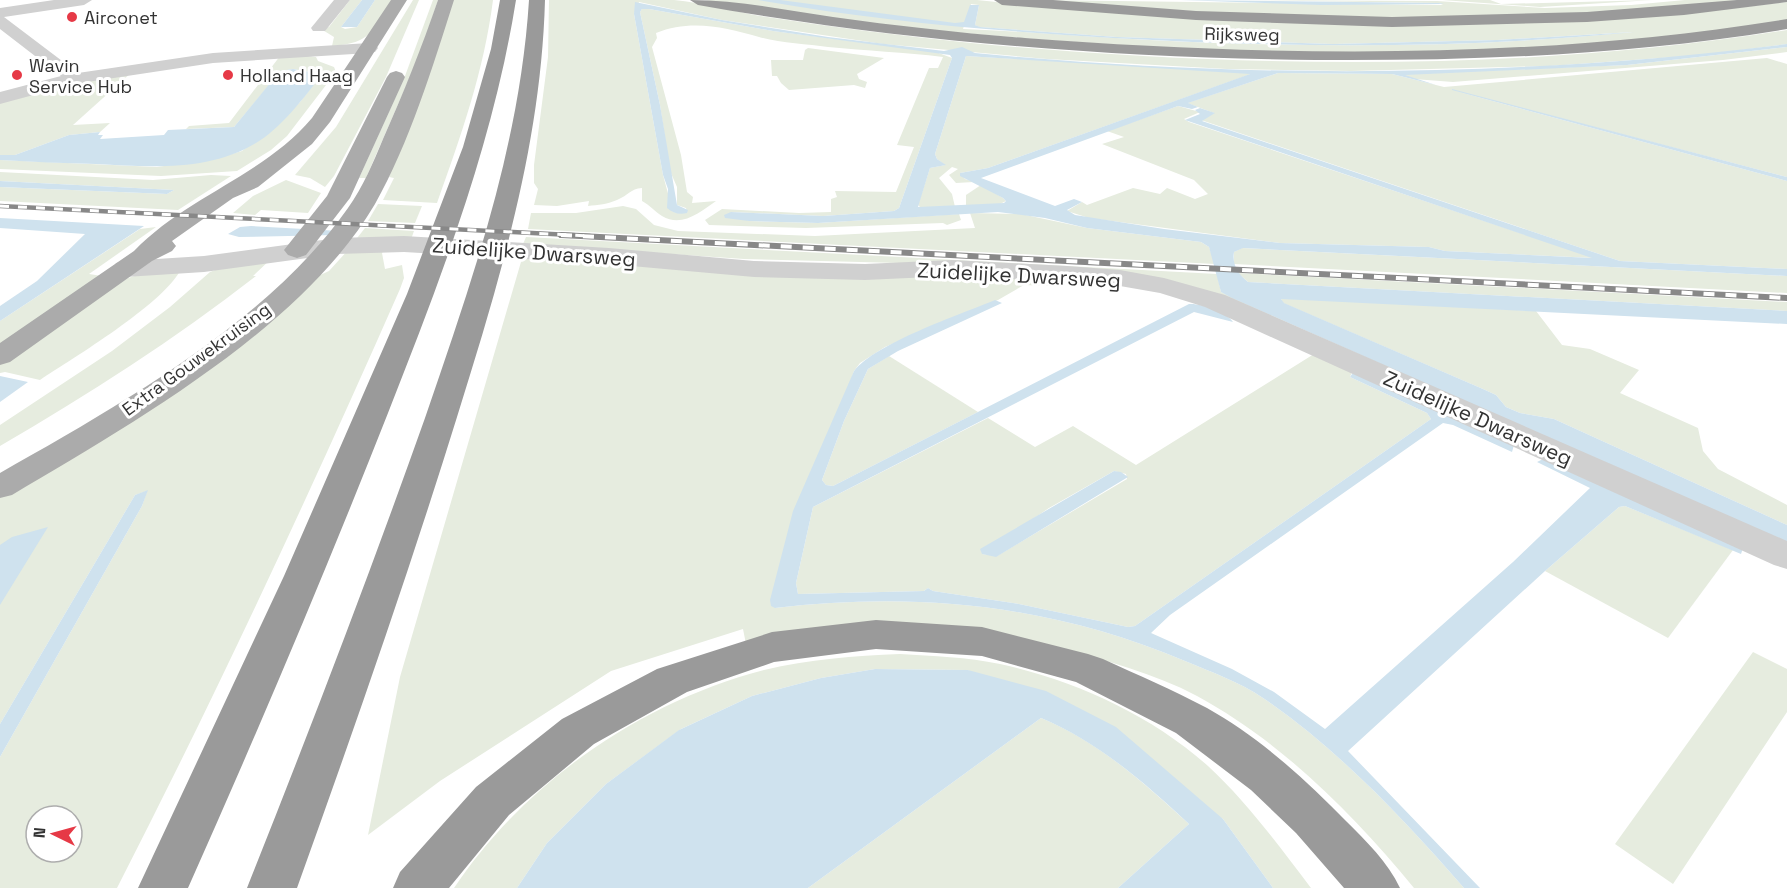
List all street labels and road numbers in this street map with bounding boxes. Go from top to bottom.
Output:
street label: Rijksweg [1204,22,1280,46]
street label: Zuidelijke Dwarsweg [431,231,637,273]
street label: Zuidelijke Dwarsweg [917,256,1121,294]
street label: Extra Gouwekruising [117,297,275,421]
street label: Zuidelijke Dwarsweg [1379,364,1577,472]

